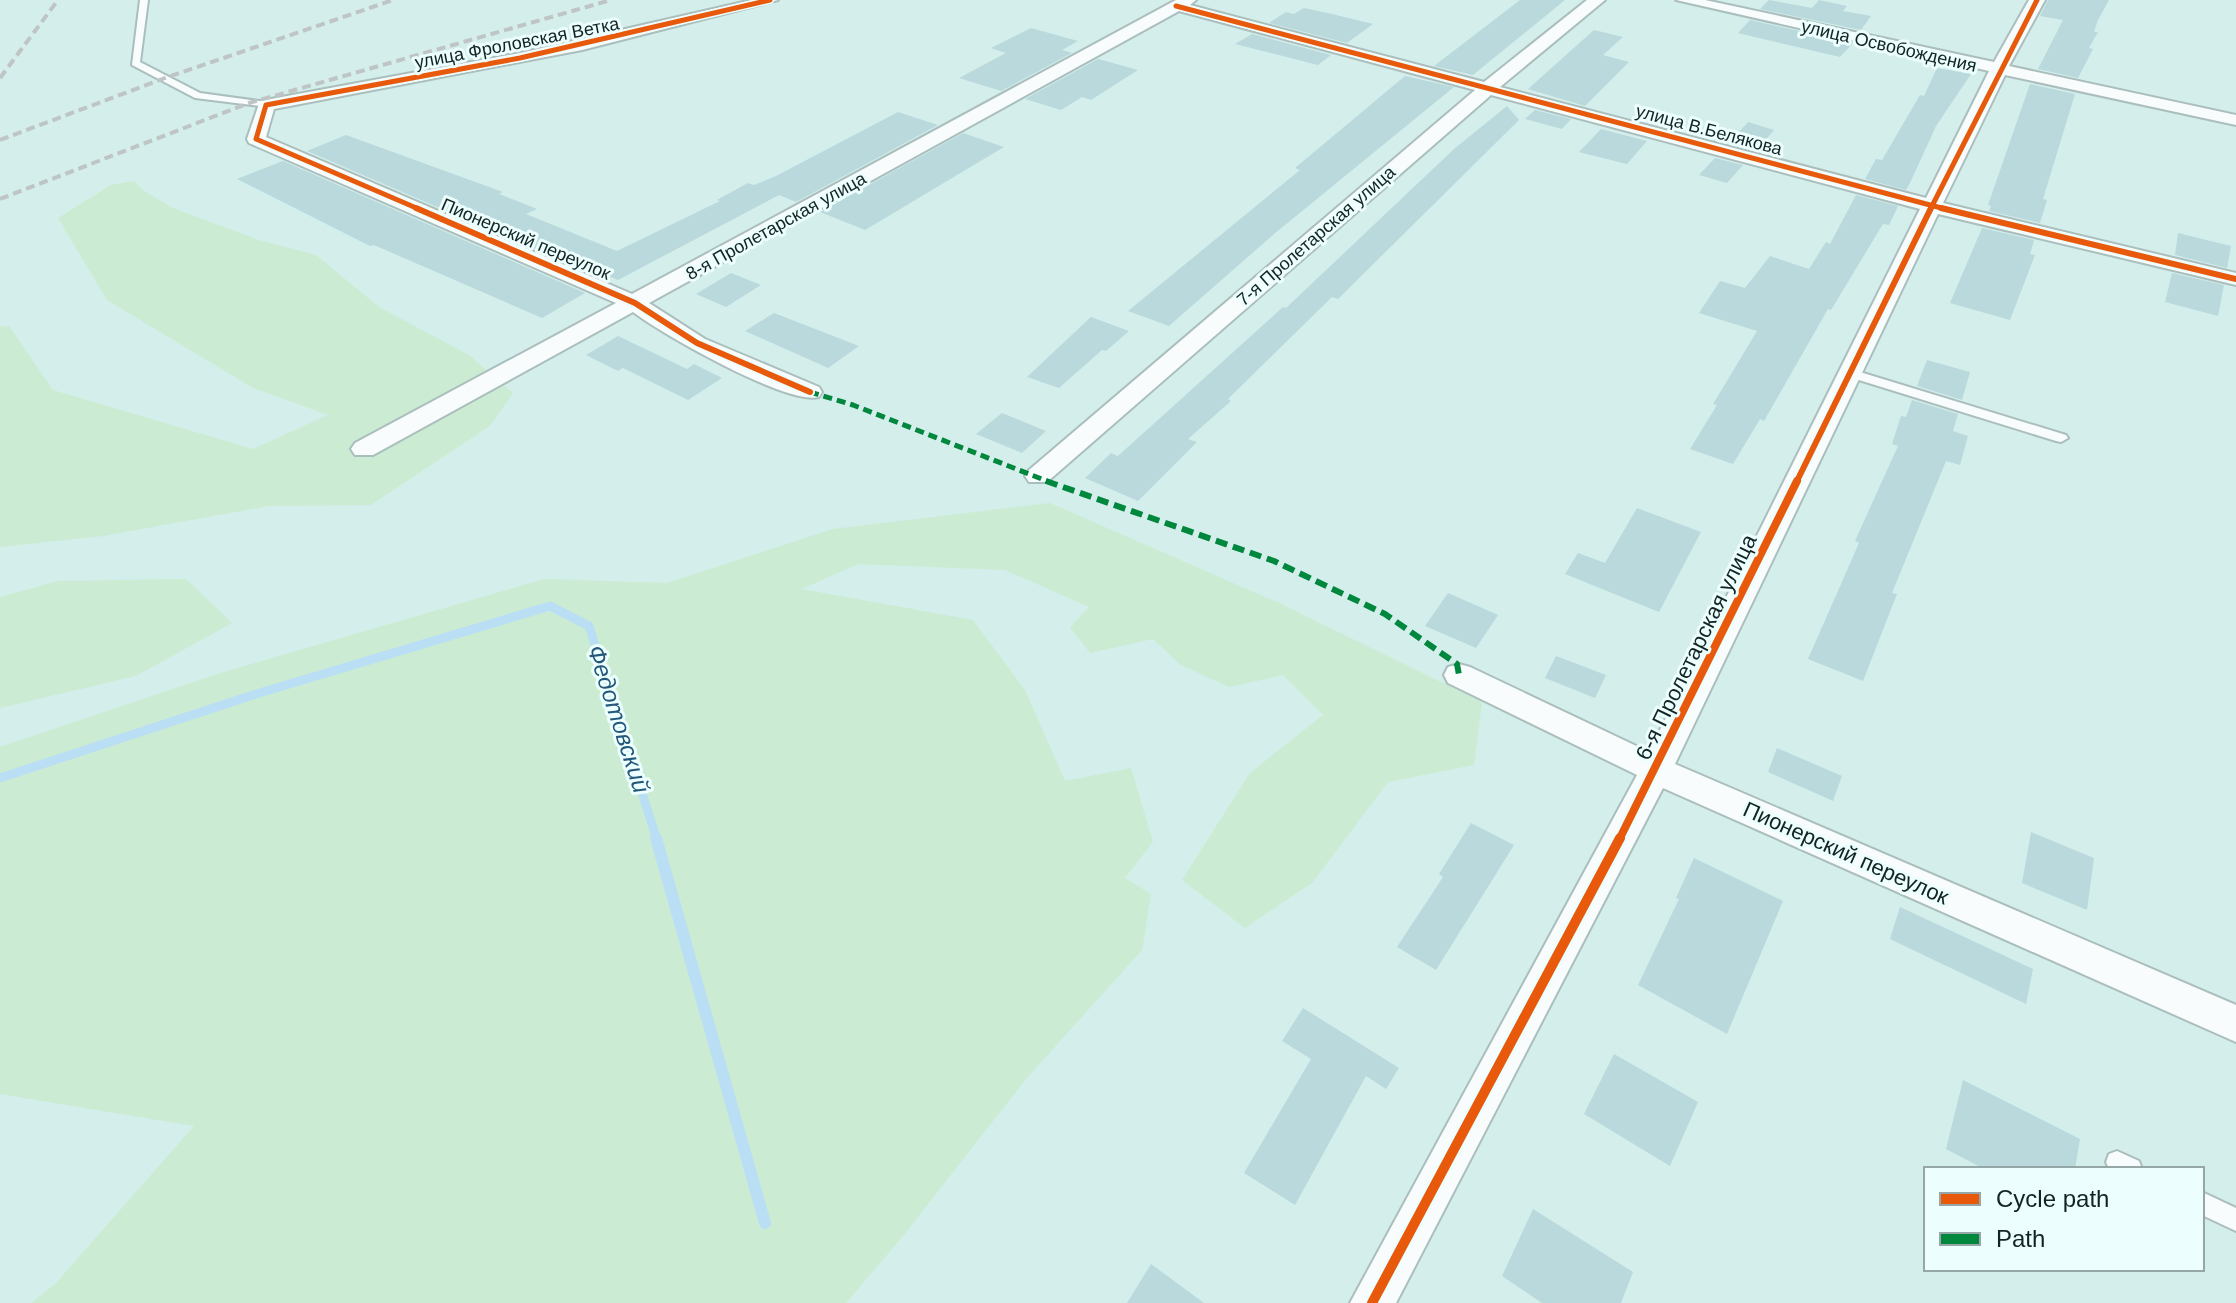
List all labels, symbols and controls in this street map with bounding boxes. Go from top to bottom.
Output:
street label: улица Фроловская Ветка [413,13,622,73]
street label: улица Освобождения [1799,16,1979,76]
street label: улица В.Белякова [1634,101,1785,159]
street label: 7-я Пролетарская улица [1233,161,1400,310]
street label: 8-я Пролетарская улица [682,168,870,284]
street label: Пионерский переулок [438,194,614,284]
street label: 6-я Пролетарская улица [1630,529,1762,764]
water label: Федотовский [582,642,656,796]
street label: Пионерский переулок [1739,796,1953,910]
legend [1924,1167,2204,1271]
text: Cycle path [1996,1185,2109,1212]
text: Path [1996,1225,2045,1252]

